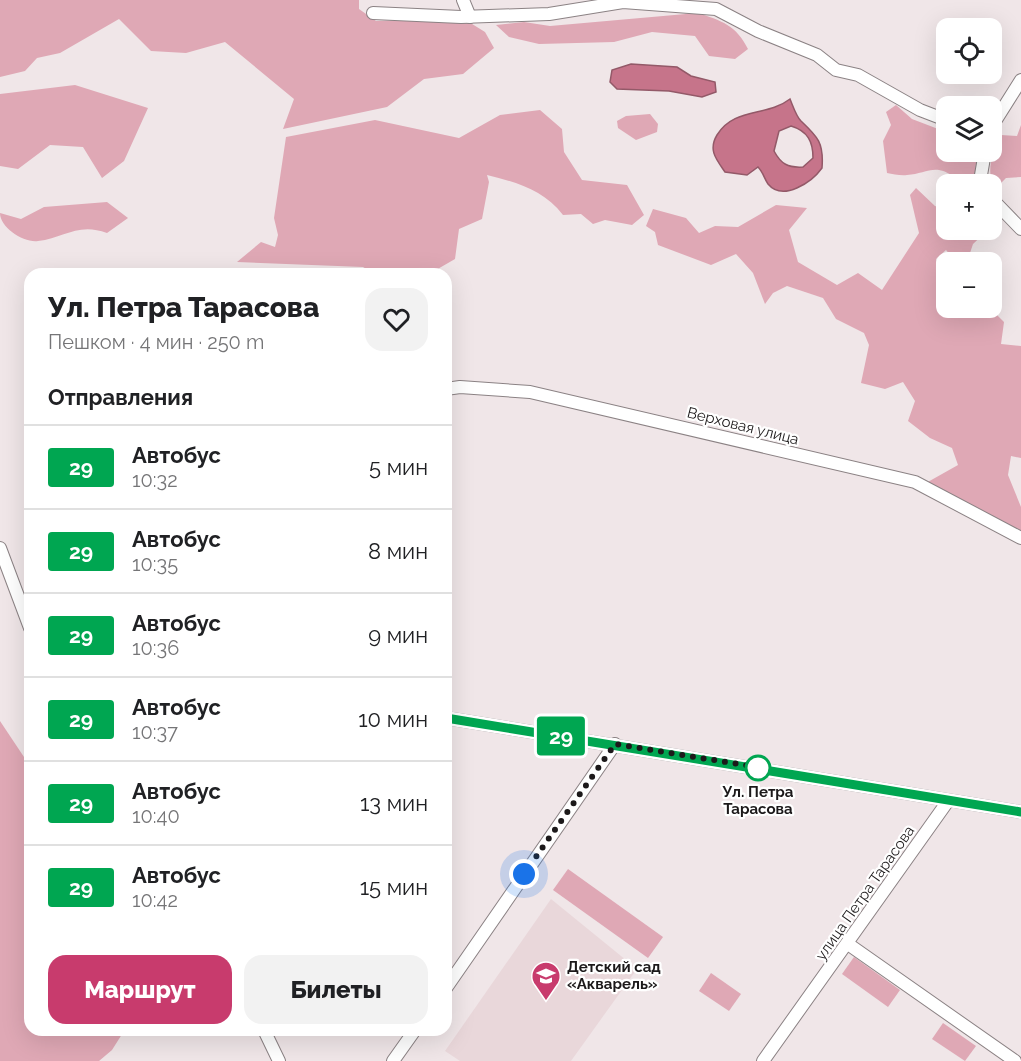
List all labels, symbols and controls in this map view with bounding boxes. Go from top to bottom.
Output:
map controls [936,18,1002,318]
button: locate [936,18,1002,84]
button: layers [936,96,1002,162]
button: + [936,174,1002,240]
button: − [936,252,1002,318]
button: heart [365,288,428,351]
text: Ул. Петра Тарасова [48,291,319,324]
text: Пешком · 4 мин · 250 m [48,330,264,354]
text: Отправления [48,384,193,410]
street label: Верховая улица [685,403,801,449]
text: Автобус [132,442,221,468]
text: 5 мин [369,454,428,480]
text: 29 [69,455,93,480]
text: 10:32 [132,468,178,492]
text: Автобус [132,526,221,552]
text: 8 мин [368,538,428,564]
text: 29 [69,539,93,564]
text: 10:35 [132,552,178,576]
text: Автобус [132,610,221,636]
text: 9 мин [368,622,428,648]
text: 29 [69,623,93,648]
text: 10:36 [132,636,179,660]
text: Автобус [132,694,221,720]
text: 10 мин [358,706,428,732]
text: 29 [69,707,93,732]
line badge: 29 [534,716,588,756]
text: 10:37 [132,720,178,744]
text: 29 [549,724,573,749]
marker: Ул. Петра Тарасова [745,755,771,781]
text: Автобус [132,778,221,804]
place label: Ул. Петра Тарасова [722,783,794,818]
text: 13 мин [360,790,428,816]
text: 29 [69,791,93,816]
text: 10:40 [132,804,180,828]
street label: улица Петра Тарасова [812,822,918,964]
your location [509,859,539,889]
text: Автобус [132,862,221,888]
text: 15 мин [360,874,428,900]
text: 29 [69,875,93,900]
text: 10:42 [132,888,178,912]
button: Маршрут [48,955,232,1024]
button: Билеты [244,955,428,1024]
place label: Детский сад «Акварель» [567,958,661,993]
school or university icon: Детский сад «Акварель» [530,960,562,1002]

